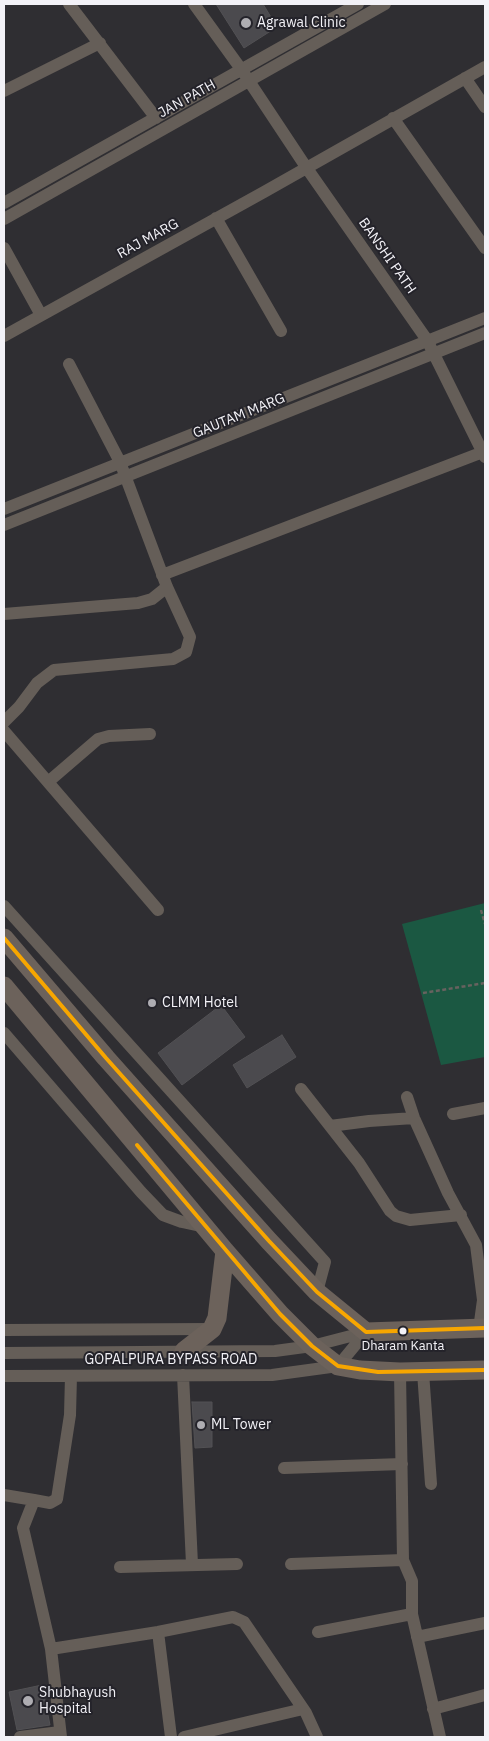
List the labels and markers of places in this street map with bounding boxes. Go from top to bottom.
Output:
place label: Agrawal Clinic [257,15,346,31]
marker: Agrawal Clinic [239,16,253,30]
place label: CLMM Hotel [162,995,238,1011]
marker: CLMM Hotel [146,997,158,1009]
marker: Dharam Kanta [398,1326,408,1336]
place label: Dharam Kanta [361,1338,445,1354]
place label: ML Tower [211,1417,271,1433]
marker: ML Tower [195,1419,207,1431]
place label: Shubhayush Hospital [39,1685,116,1718]
marker: Shubhayush Hospital [21,1694,35,1708]

